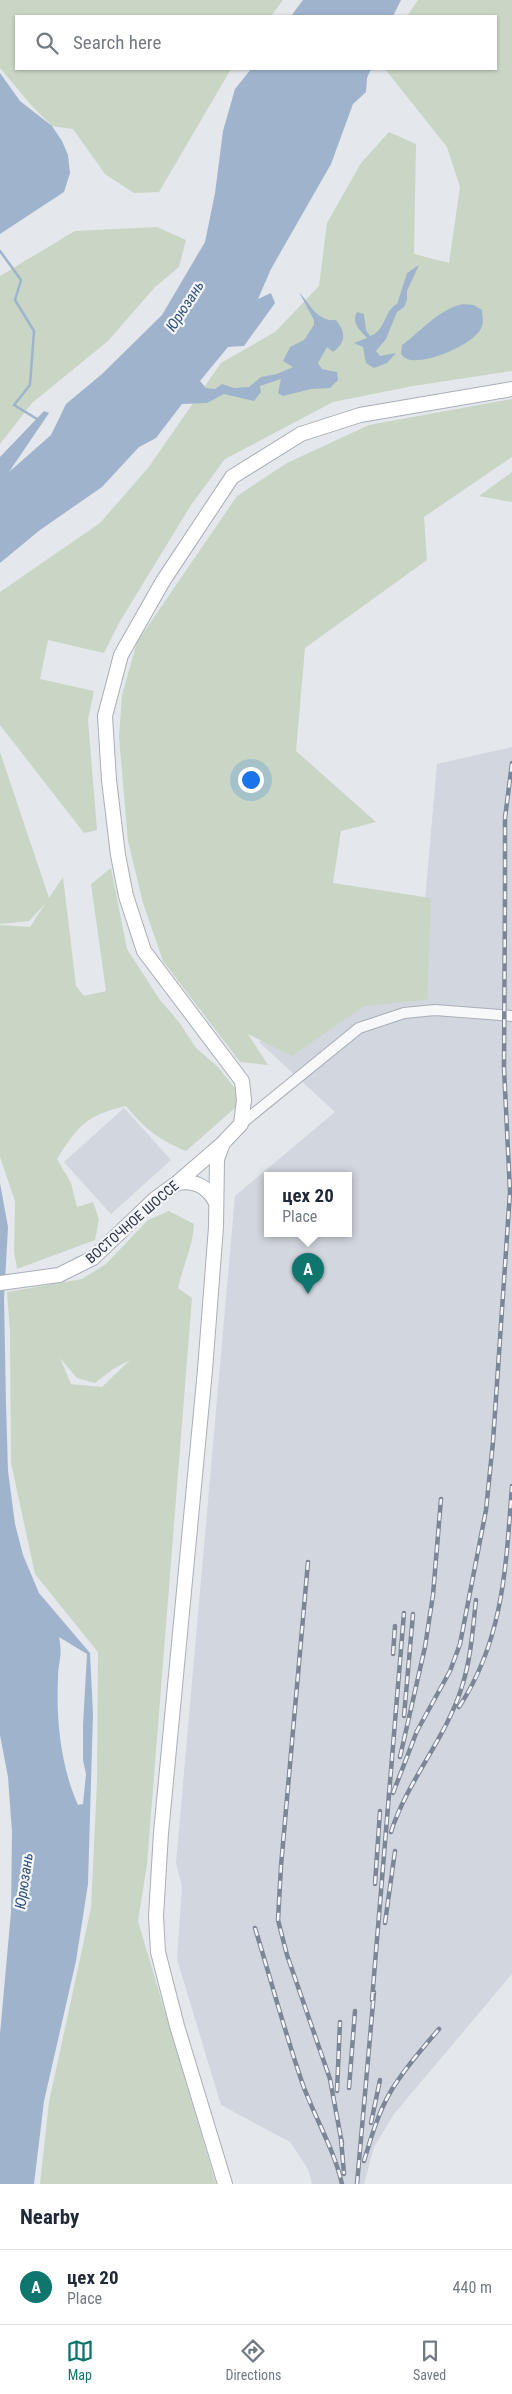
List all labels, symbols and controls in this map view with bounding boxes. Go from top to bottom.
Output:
search box [15,15,497,70]
icon: search [33,29,61,57]
text: Search here [73,31,161,54]
water label: Юрюзань [162,277,208,335]
your location [238,767,264,793]
popup [264,1172,352,1237]
street label: ВОСТОЧНОЕ ШОССЕ [82,1177,182,1267]
text: цех 20 [282,1184,334,1207]
text: Place [282,1207,317,1226]
pin: A [292,1253,324,1294]
water label: Юрюзань [11,1852,37,1910]
text: Nearby [20,2205,79,2229]
text: цех 20 [67,2266,119,2289]
text: A [31,2278,41,2297]
text: 440 m [453,2278,492,2297]
text: Place [67,2289,102,2308]
tab: Map [66,2337,94,2383]
tab: Directions [225,2337,281,2383]
tab: Saved [413,2337,446,2383]

